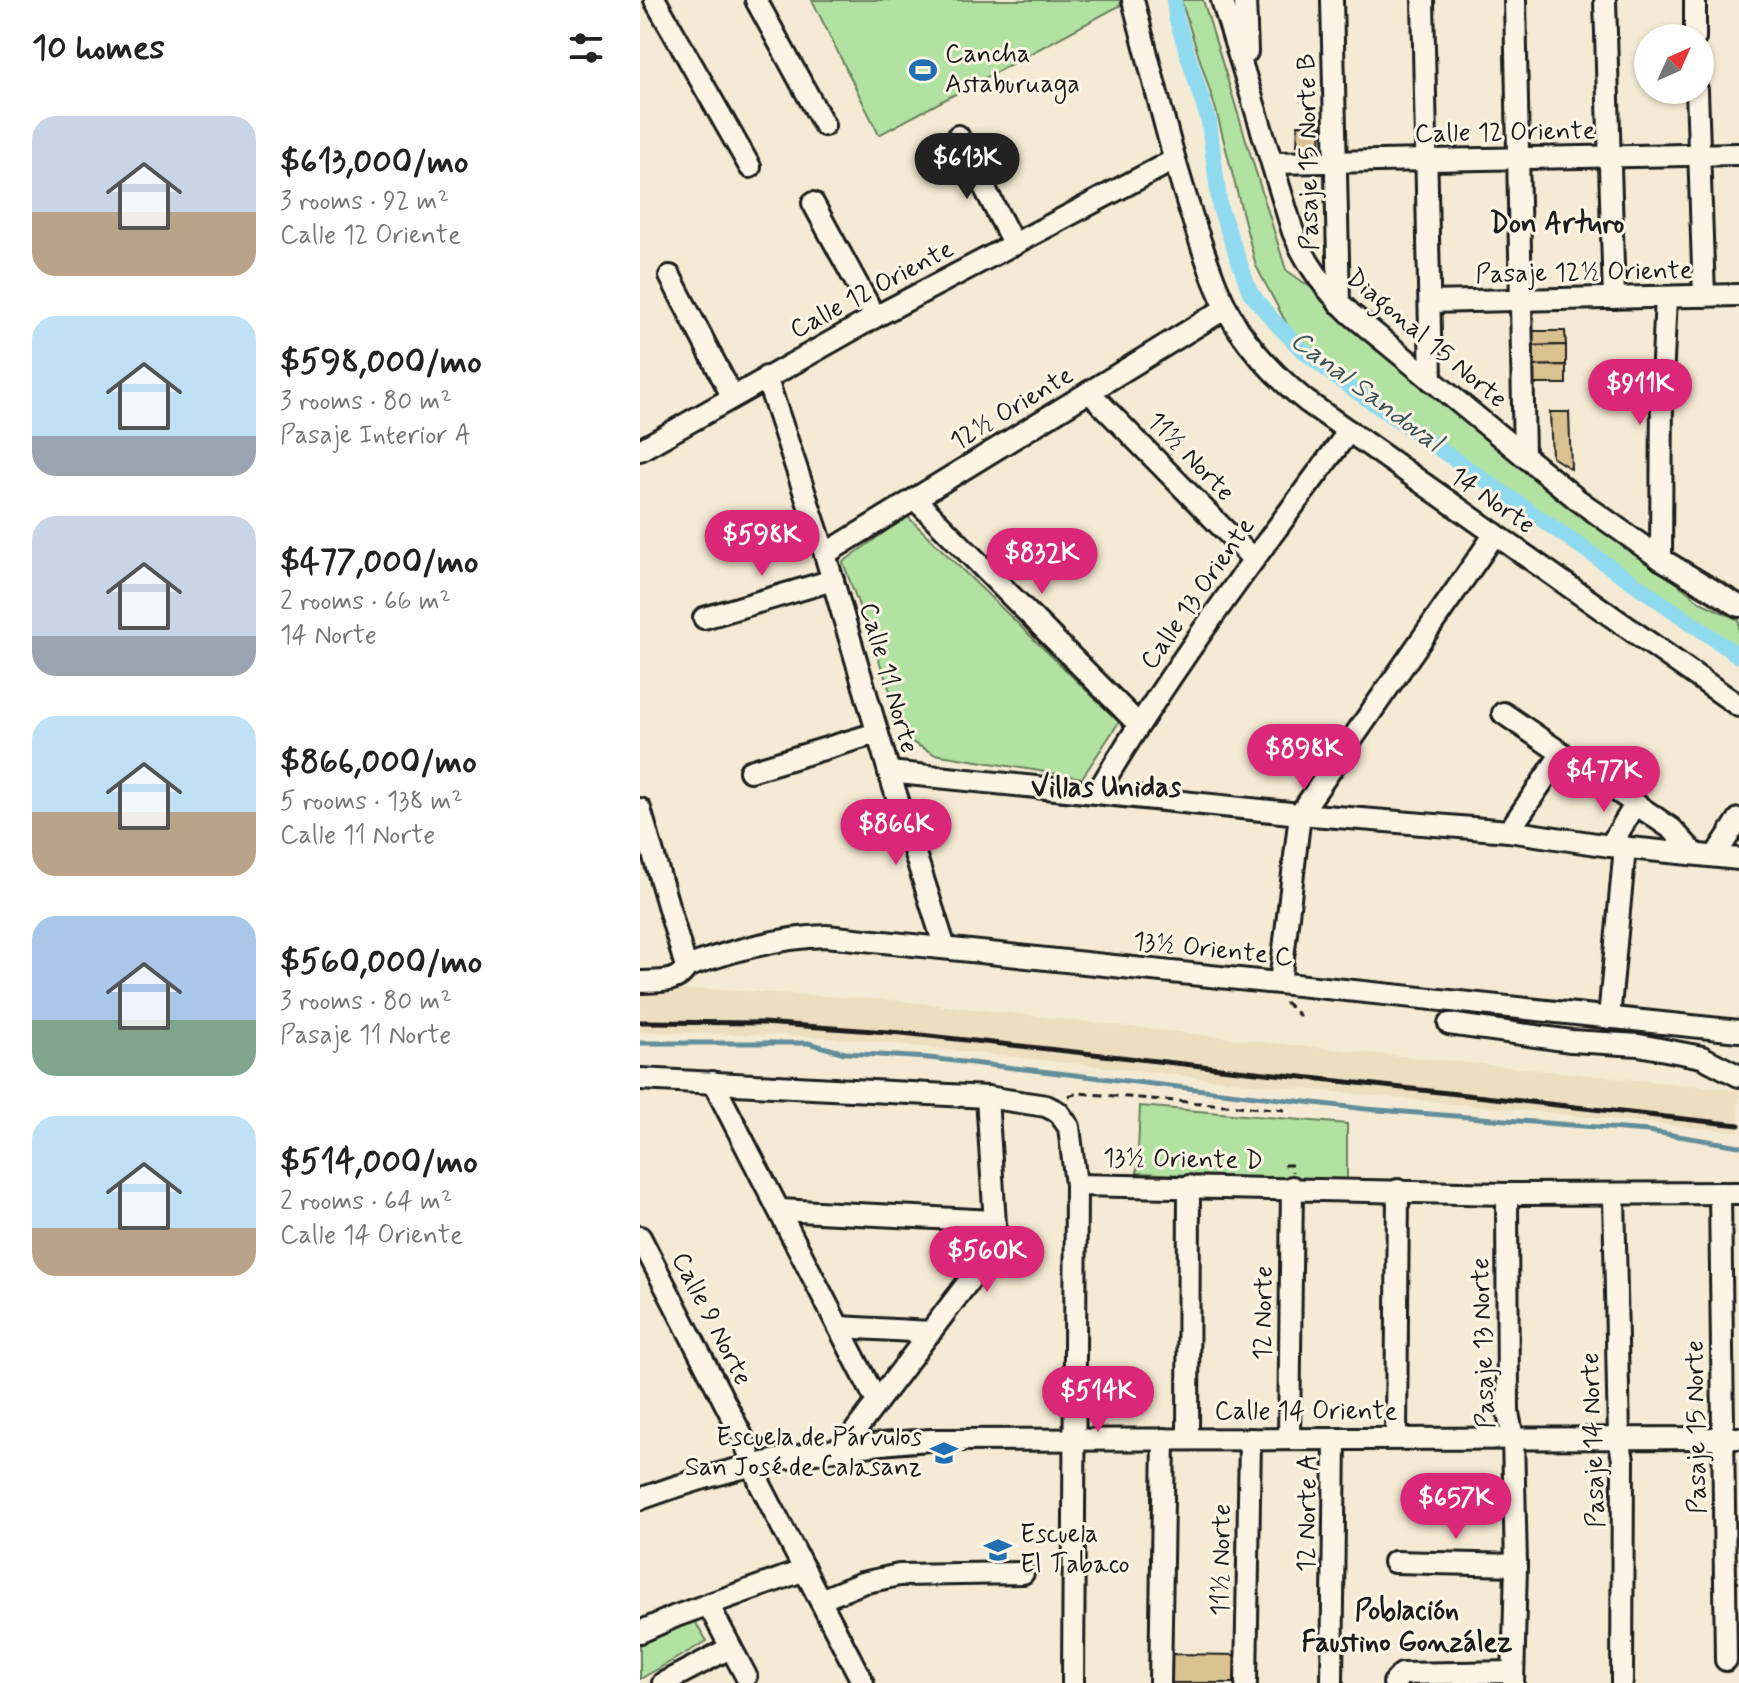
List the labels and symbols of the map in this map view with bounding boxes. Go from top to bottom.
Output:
north arrow [1634,24,1714,104]
place label: Cancha Astaburuaga [945,38,1080,104]
street label: Pasaje 15 Norte B [1290,53,1328,251]
sports icon: Cancha Astaburuaga [908,55,938,85]
street label: Calle 12 Oriente [1414,114,1596,152]
pin: $613K [911,133,1023,201]
district label: Don Arturo [1490,206,1624,243]
street label: Calle 12 Oriente [784,232,960,347]
street label: Pasaje 12½ Oriente [1475,254,1693,292]
street label: Diagonal 15 Norte [1336,262,1514,419]
water label: Canal Sandoval [1282,323,1451,463]
street label: 12½ Oriente [944,359,1080,459]
pin: $911K [1584,359,1696,427]
street label: 11½ Norte [1139,405,1241,509]
street label: 14 Norte [1443,459,1541,543]
pin: $598K [706,510,818,578]
street label: Calle 13 Oriente [1133,511,1263,677]
pin: $832K [986,528,1098,596]
street label: Calle 11 Norte [850,599,926,757]
pin: $898K [1248,724,1360,792]
pin: $477K [1548,746,1660,814]
district label: Villas Unidas [1031,770,1182,807]
pin: $866K [840,799,952,867]
street label: 13½ Oriente C [1131,925,1295,975]
street label: 13½ Oriente D [1103,1142,1263,1178]
pin: $560K [931,1226,1043,1294]
street label: Calle 9 Norte [663,1247,759,1391]
street label: Pasaje 13 Norte [1464,1257,1504,1429]
street label: 12 Norte [1246,1265,1282,1361]
street label: Pasaje 15 Norte [1678,1340,1716,1514]
street label: Pasaje 14 Norte [1574,1352,1614,1528]
pin: $514K [1042,1366,1154,1434]
street label: Calle 14 Oriente [1215,1395,1398,1429]
place label: Escuela de Párvulos San José de Calasanz [685,1421,922,1485]
school or university icon: Escuela de Párvulos San José de Calasanz [929,1438,959,1468]
street label: 12 Norte A [1290,1453,1326,1573]
pin: $657K [1400,1473,1512,1541]
street label: 11½ Norte [1204,1503,1240,1617]
place label: Escuela El Tabaco [1020,1518,1130,1582]
school or university icon: Escuela El Tabaco [983,1535,1013,1565]
district label: Población Faustino González [1302,1593,1512,1662]

